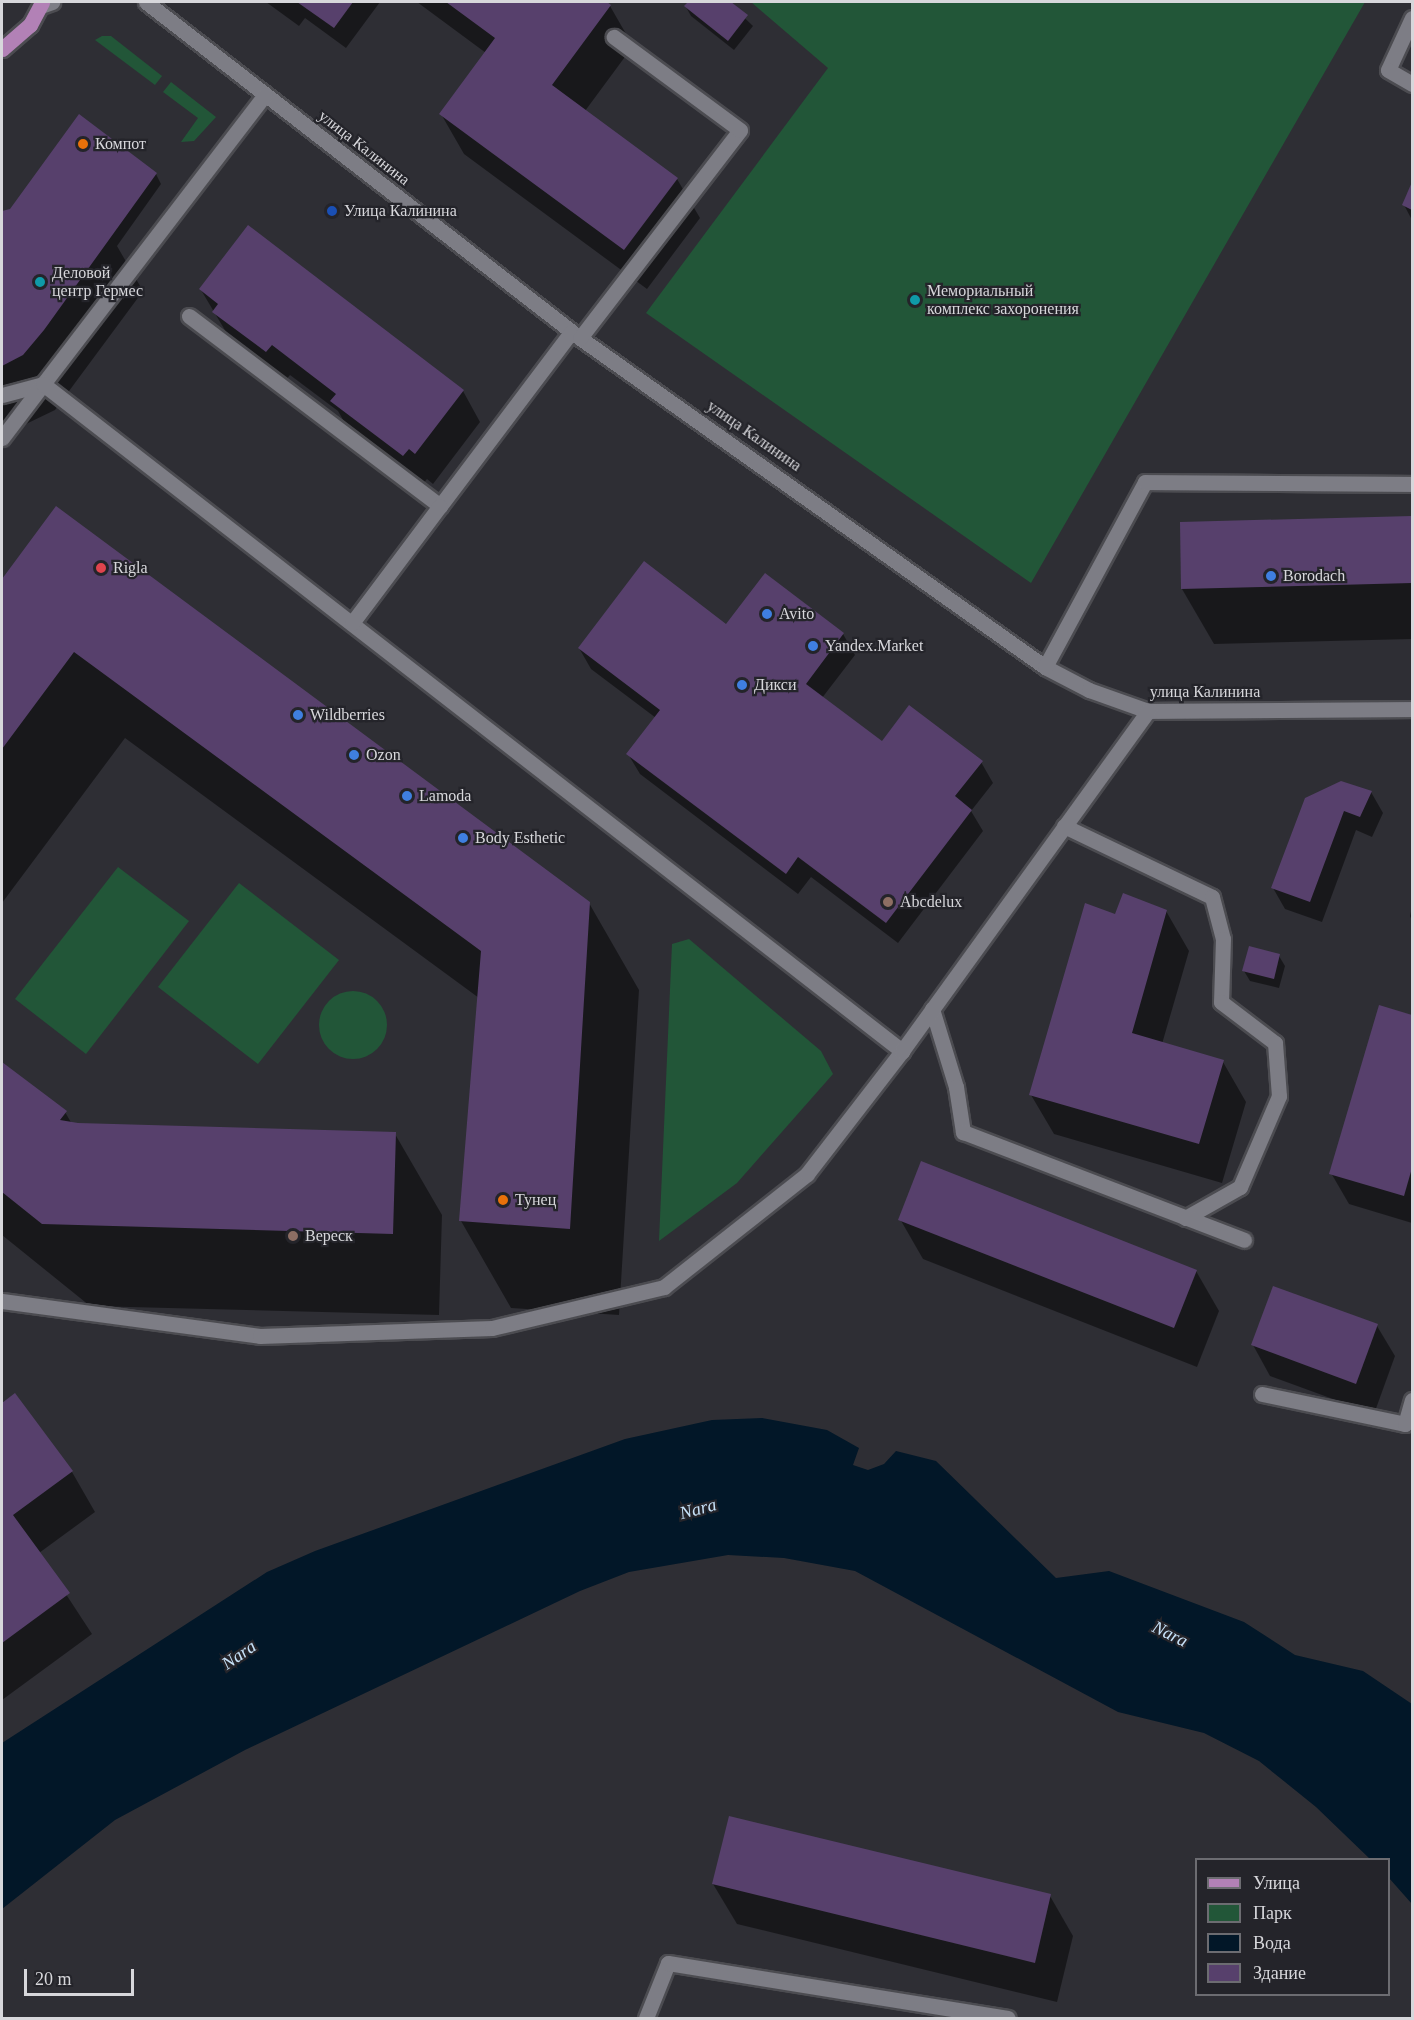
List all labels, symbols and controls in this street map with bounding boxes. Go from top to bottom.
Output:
street label: улица Калинина [315,106,413,190]
place label: Компот [95,134,146,154]
marker: Компот [76,137,90,151]
place label: Улица Калинина [344,201,457,221]
marker: Улица Калинина [325,204,339,218]
place label: Деловой центр Гермес [52,263,143,301]
marker: Деловой центр Гермес [33,275,47,289]
place label: Мемориальный комплекс захоронения [927,281,1079,319]
marker: Мемориальный комплекс захоронения [908,293,922,307]
street label: улица Калинина [703,396,805,476]
place label: Rigla [113,558,148,578]
marker: Rigla [94,561,108,575]
place label: Borodach [1283,566,1345,586]
marker: Borodach [1264,569,1278,583]
place label: Avito [779,604,814,624]
marker: Avito [760,607,774,621]
place label: Yandex.Market [825,636,923,656]
marker: Yandex.Market [806,639,820,653]
place label: Дикси [754,675,797,695]
marker: Дикси [735,678,749,692]
street label: улица Калинина [1150,682,1260,702]
place label: Wildberries [310,705,385,725]
marker: Wildberries [291,708,305,722]
place label: Ozon [366,745,401,765]
marker: Ozon [347,748,361,762]
place label: Lamoda [419,786,471,806]
marker: Lamoda [400,789,414,803]
place label: Body Esthetic [475,828,565,848]
marker: Body Esthetic [456,831,470,845]
place label: Abcdelux [900,892,962,912]
marker: Abcdelux [881,895,895,909]
place label: Тунец [515,1190,556,1210]
marker: Тунец [496,1193,510,1207]
place label: Вереcк [305,1226,353,1246]
marker: Вереcк [286,1229,300,1243]
water label: Nara [677,1494,719,1524]
water label: Nara [1149,1616,1191,1652]
water label: Nara [218,1636,260,1674]
legend [1195,1858,1390,1996]
text: Улица [1253,1873,1300,1893]
text: Парк [1253,1903,1292,1923]
text: Вода [1253,1933,1291,1953]
scale bar [27,1957,136,1995]
text: Здание [1253,1963,1306,1983]
text: 20 m [35,1969,72,1989]

